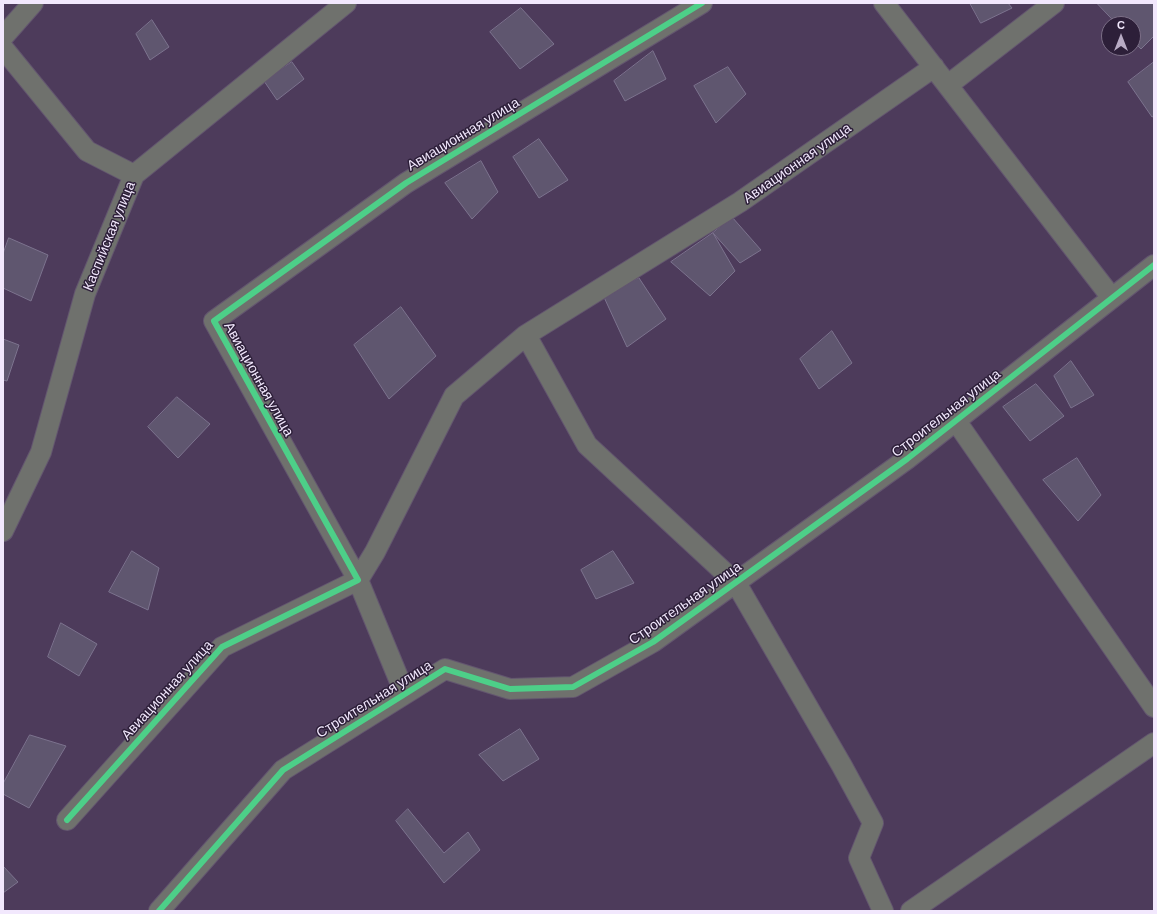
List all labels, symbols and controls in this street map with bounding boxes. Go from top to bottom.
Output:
north arrow [1101,16,1141,56]
text: С [1117,18,1125,31]
street label: Авиационная улица [404,94,522,174]
street label: Авиационная улица [740,119,854,207]
street label: Каспийская улица [79,179,139,293]
street label: Авиационная улица [221,319,297,439]
street label: Строительная улица [888,365,1004,461]
street label: Строительная улица [626,558,744,648]
street label: Авиационная улица [118,637,216,743]
street label: Строительная улица [313,657,435,741]

